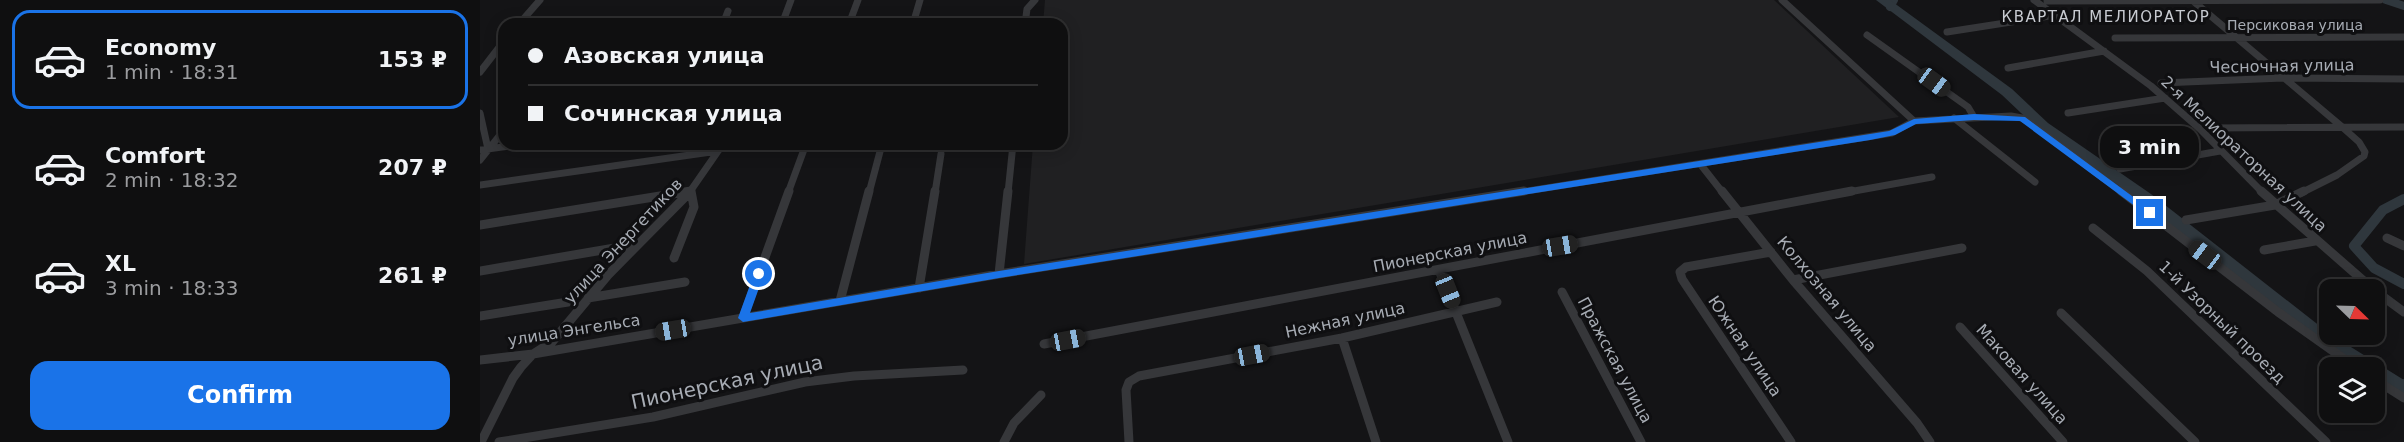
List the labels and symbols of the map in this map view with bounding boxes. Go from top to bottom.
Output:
district label: КВАРТАЛ МЕЛИОРАТОР [2002,8,2210,26]
street label: Персиковая улица [2227,17,2363,33]
street label: Чесночная улица [2209,55,2355,77]
car [1914,64,1954,100]
street label: 2-я Мелиораторная улица [2157,72,2331,236]
callout: 3 min [2100,126,2200,168]
street label: улица Энергетиков [560,174,686,308]
route end [2136,199,2163,226]
street label: Пионерская улица [1371,228,1529,276]
street label: Колхозная улица [1773,232,1881,356]
car [1541,234,1579,258]
car [2185,237,2225,273]
street label: 1-й Узорный проезд [2155,257,2289,387]
route start [745,260,772,287]
car [1433,271,1463,311]
north arrow [2319,279,2385,345]
street label: Южная улица [1704,292,1786,400]
street label: Пражская улица [1574,294,1656,426]
street label: Нежная улица [1283,298,1407,342]
street label: улица Энгельса [506,310,642,350]
car [654,318,692,342]
street label: Маковая улица [1972,320,2072,428]
car [1049,328,1087,352]
car [1233,343,1271,367]
street label: Пионерская улица [629,350,825,414]

